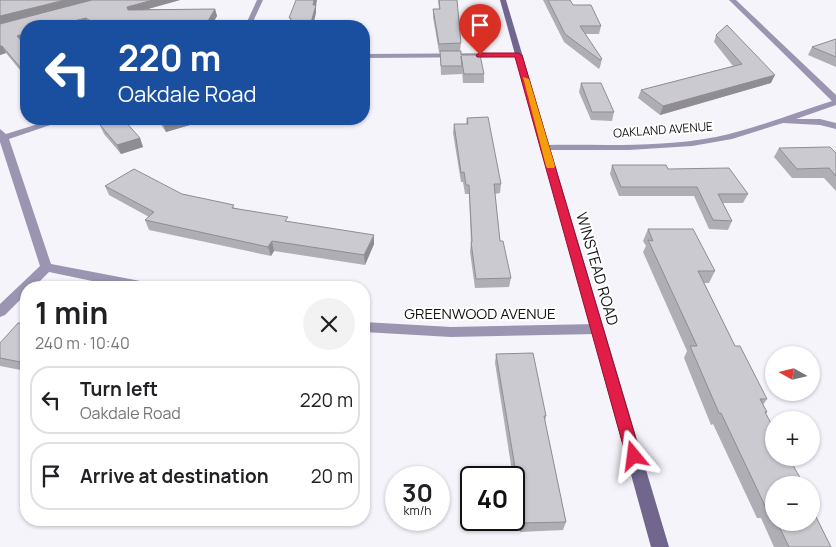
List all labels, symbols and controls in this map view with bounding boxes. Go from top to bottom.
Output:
pin [459,4,501,55]
icon: arrive [466,11,494,39]
text: 220 m [118,34,221,82]
icon: left [35,40,100,105]
text: Oakdale Road [118,79,257,109]
street label: OAKLAND AVENUE [613,118,714,141]
street label: WINSTEAD ROAD [571,210,624,328]
text: 1 min [35,292,108,333]
button: close [303,298,355,350]
street label: GREENWOOD AVENUE [404,303,556,324]
text: 240 m · 10:40 [35,332,130,354]
north arrow [765,346,820,401]
map controls [765,346,820,531]
text: Turn left [80,376,158,402]
icon: left [37,386,65,414]
text: 220 m [300,387,353,413]
text: Oakdale Road [80,402,181,424]
button: + [765,411,820,466]
position arrow [607,429,659,481]
icon: arrive [37,462,65,490]
text: Arrive at destination [80,463,269,489]
text: 20 m [311,463,353,489]
speed limit sign: 40 [460,466,525,531]
text: 30 [402,475,433,510]
button: − [765,476,820,531]
text: km/h [404,502,431,519]

